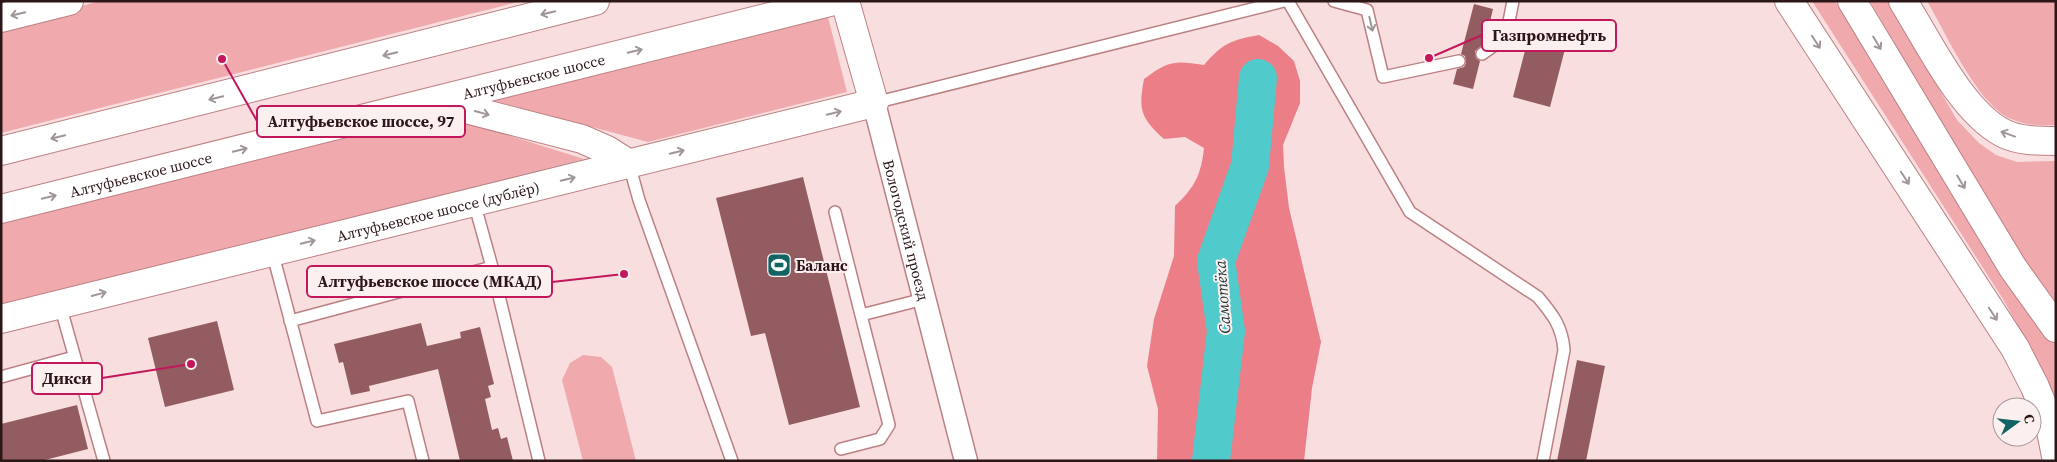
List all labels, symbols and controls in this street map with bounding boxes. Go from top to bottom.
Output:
one-way arrow [540,9,556,19]
one-way arrow [11,10,27,19]
one-way arrow [1367,16,1376,32]
callout: Газпромнефть [1482,20,1616,51]
text: Газпромнефть [1492,24,1607,46]
one-way arrow [1811,35,1821,49]
one-way arrow [1873,35,1883,49]
one-way arrow [627,46,643,55]
street label: Алтуфьевское шоссе [460,48,607,104]
one-way arrow [383,50,399,59]
one-way arrow [208,94,224,103]
callout: Алтуфьевское шоссе, 97 [257,106,465,137]
one-way arrow [826,107,842,117]
one-way arrow [474,109,490,118]
text: Алтуфьевское шоссе, 97 [267,110,455,132]
one-way arrow [2001,129,2016,138]
one-way arrow [51,133,67,142]
one-way arrow [232,145,248,154]
street label: Алтуфьевское шоссе [67,146,214,202]
one-way arrow [668,147,684,156]
street label: Вологодский проезд [878,157,935,303]
one-way arrow [1900,171,1910,185]
one-way arrow [560,174,576,183]
one-way arrow [1957,174,1967,188]
street label: Алтуфьевское шоссе (дублёр) [334,176,541,246]
one-way arrow [40,192,56,201]
one-way arrow [300,237,316,247]
sports icon: Баланс [766,252,792,278]
place label: Баланс [796,255,848,276]
water label: Самотёка [1208,259,1236,334]
callout: Алтуфьевское шоссе (МКАД) [307,266,552,297]
text: Алтуфьевское шоссе (МКАД) [318,270,542,292]
one-way arrow [91,289,107,299]
one-way arrow [1989,307,1999,321]
callout: Дикси [32,363,102,394]
text: Дикси [42,367,92,389]
north arrow [1992,397,2042,447]
text: С [2019,412,2040,426]

